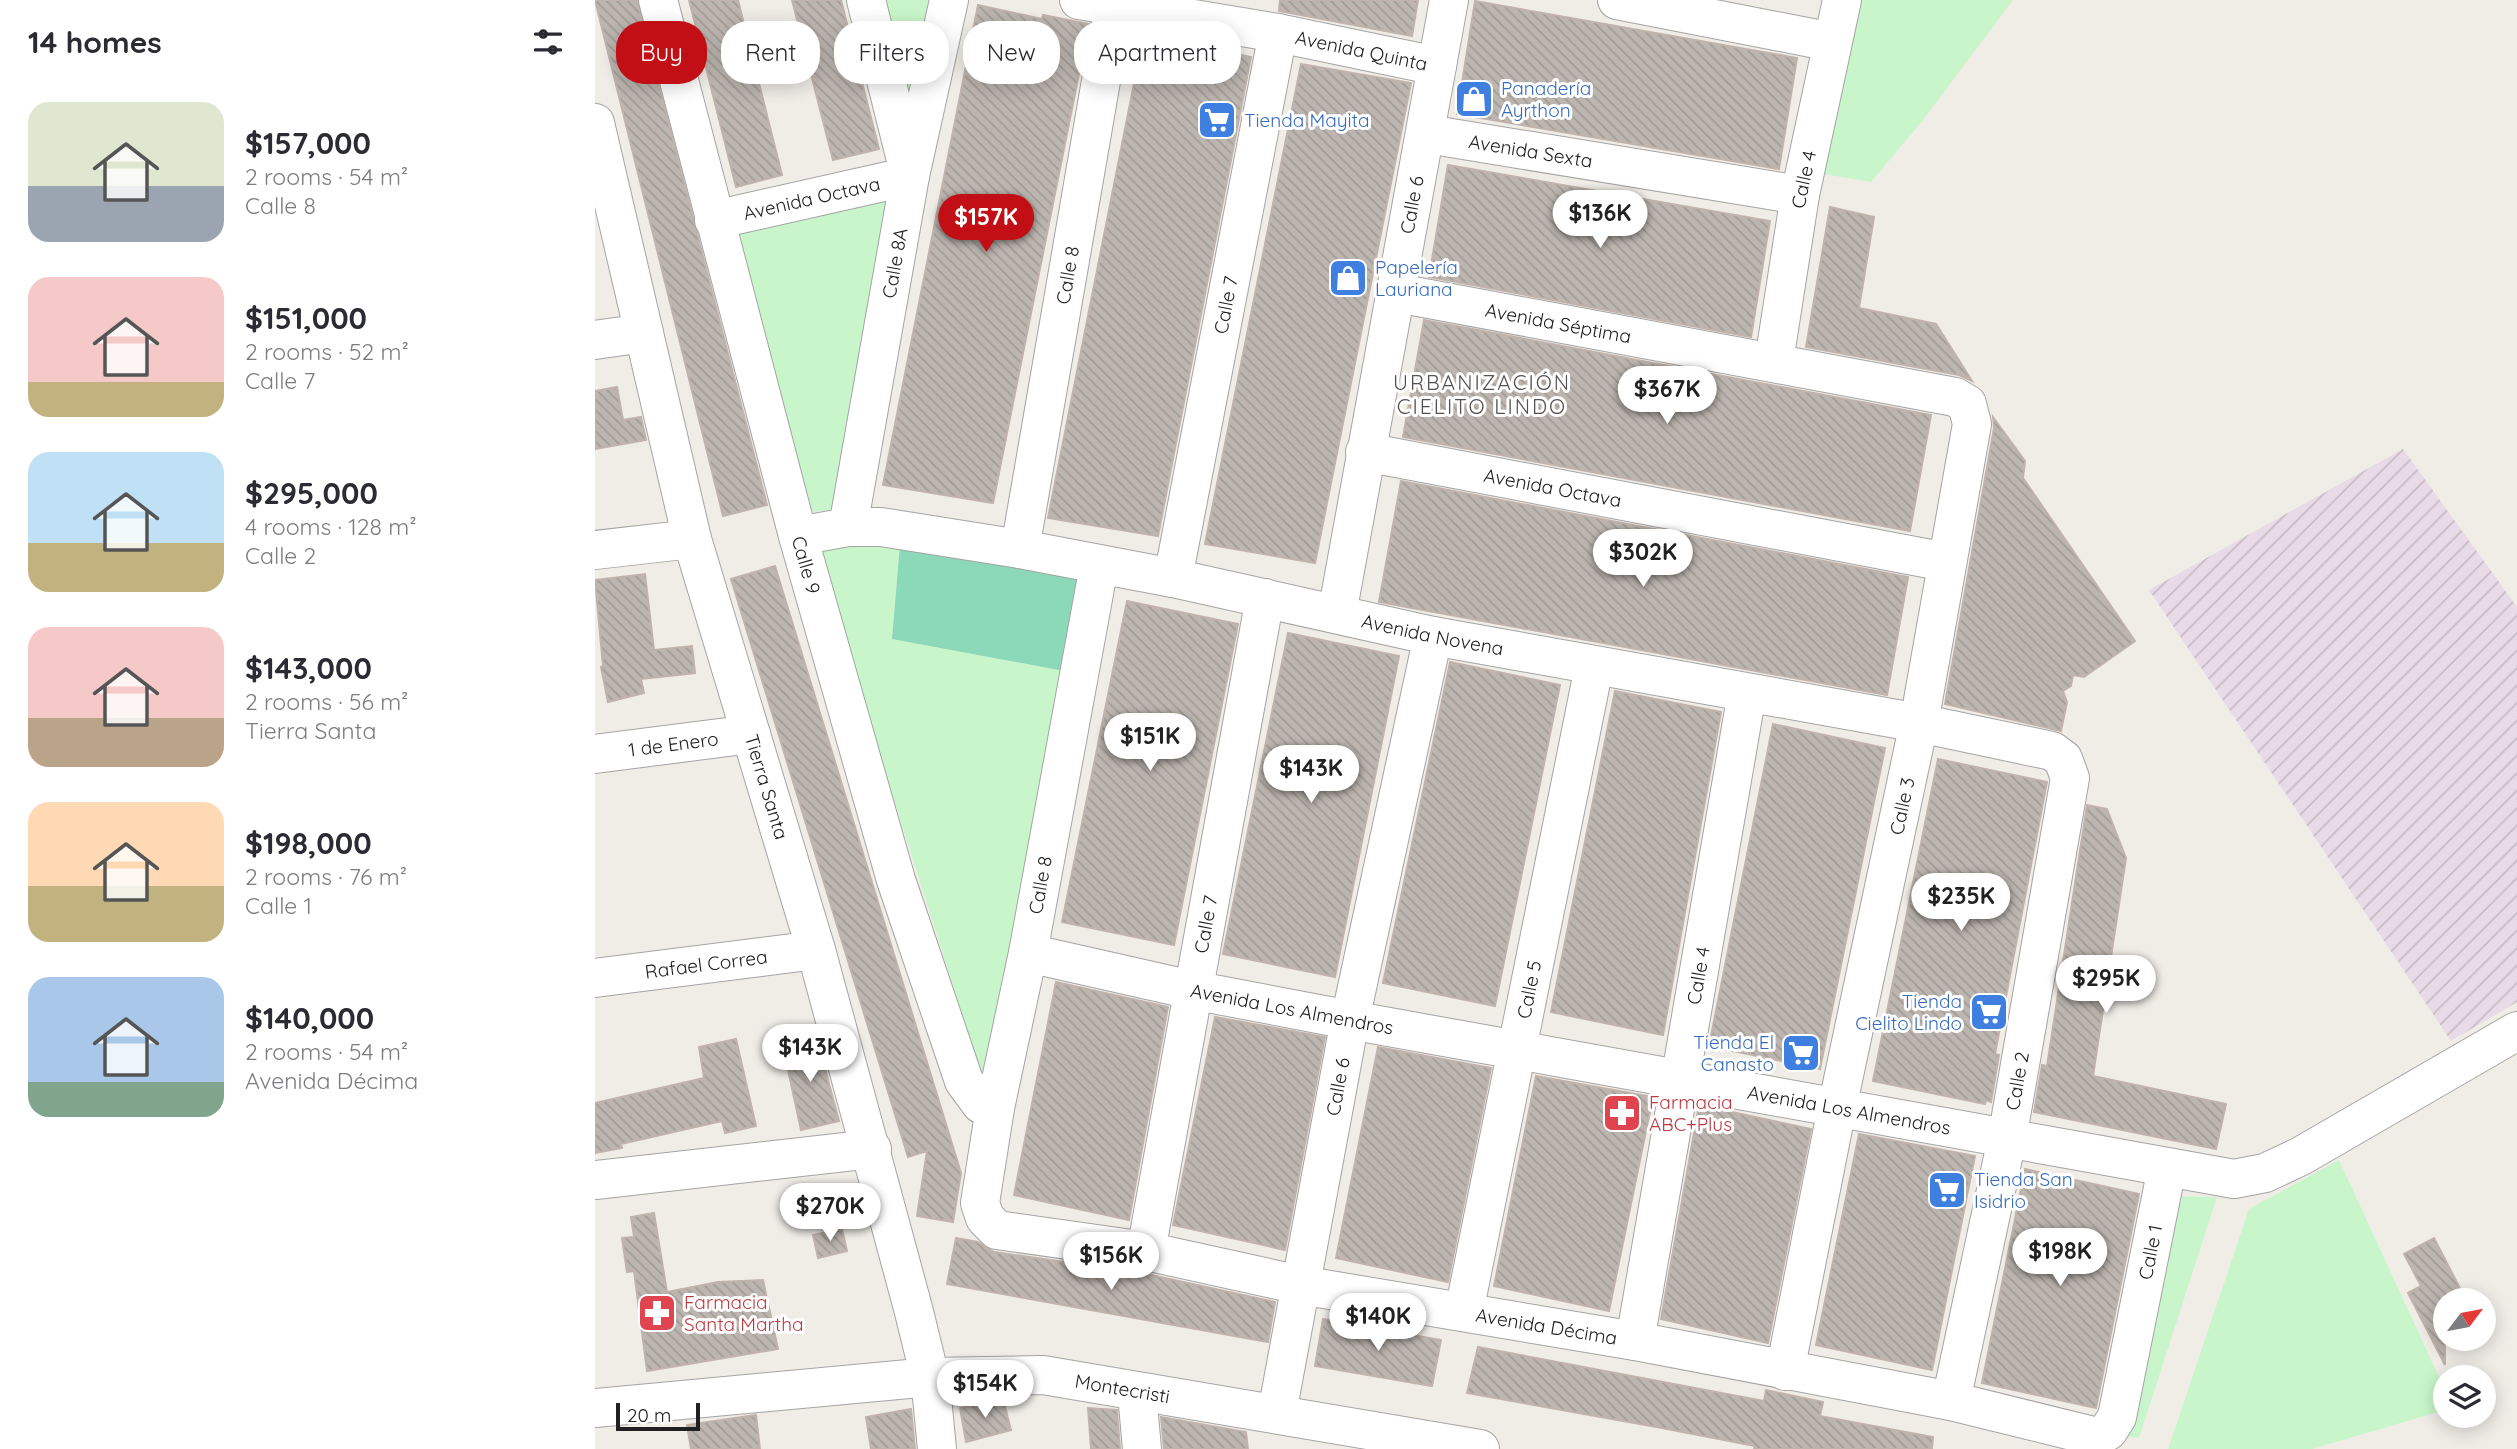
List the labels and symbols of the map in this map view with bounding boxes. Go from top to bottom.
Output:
street label: Avenida Quinta [1293,25,1430,76]
place label: Panadería Ayrthon [1501,76,1591,122]
shop icon: Panadería Ayrthon [1453,78,1495,120]
supermarket icon: Tienda Mayita [1196,99,1238,141]
place label: Tienda Mayita [1244,108,1370,132]
street label: Avenida Sexta [1467,129,1594,173]
street label: Calle 4 [1786,148,1821,210]
street label: Avenida Octava [741,171,882,225]
street label: Calle 6 [1395,174,1429,236]
pin: $136K [1551,190,1649,250]
pin: $157K [937,194,1035,254]
street label: Calle 8A [877,226,913,300]
street label: Calle 8 [1051,244,1084,306]
place label: Papelería Lauriana [1375,255,1458,301]
shop icon: Papelería Lauriana [1327,257,1369,299]
street label: Calle 7 [1208,274,1243,336]
street label: Avenida Séptima [1483,298,1633,348]
pin: $367K [1618,366,1716,426]
district label: URBANIZACIÓN CIELITO LINDO [1393,369,1571,419]
street label: Avenida Octava [1482,463,1623,512]
pin: $302K [1594,530,1692,589]
street label: Calle 9 [787,533,826,597]
street label: Avenida Novena [1359,608,1505,660]
pin: $151K [1101,714,1199,773]
street label: 1 de Enero [627,726,720,762]
street label: Tierra Santa [740,731,794,842]
pin: $143K [1262,746,1360,805]
street label: Calle 3 [1884,775,1920,837]
street label: Calle 8 [1023,854,1057,916]
pin: $235K [1912,874,2010,933]
street label: Calle 7 [1189,893,1223,955]
street label: Rafael Correa [643,944,769,984]
street label: Calle 4 [1681,945,1715,1006]
pin: $295K [2057,956,2155,1015]
street label: Calle 5 [1511,958,1547,1021]
street label: Avenida Los Almendros [1189,978,1396,1040]
place label: Tienda Cielito Lindo [1855,989,1962,1035]
supermarket icon: Tienda Cielito Lindo [1968,991,2010,1033]
pin: $143K [761,1024,859,1084]
place label: Tienda El Canasto [1693,1030,1774,1076]
supermarket icon: Tienda El Canasto [1780,1032,1822,1074]
street label: Calle 2 [2000,1050,2034,1112]
street label: Calle 6 [1320,1056,1355,1118]
street label: Avenida Los Almendros [1746,1080,1953,1140]
place label: Farmacia ABC+Plus [1649,1090,1732,1136]
pharmacy icon: Farmacia ABC+Plus [1601,1092,1643,1134]
place label: Tienda San Isidrio [1974,1167,2073,1213]
supermarket icon: Tienda San Isidrio [1926,1169,1968,1211]
pin: $270K [781,1184,879,1243]
street label: Calle 1 [2133,1223,2167,1282]
pin: $198K [2011,1228,2109,1288]
pin: $156K [1062,1232,1160,1292]
north arrow [2433,1288,2495,1351]
place label: Farmacia Santa Martha [684,1290,804,1336]
pharmacy icon: Farmacia Santa Martha [636,1292,678,1334]
pin: $140K [1329,1294,1427,1353]
street label: Avenida Décima [1474,1303,1619,1350]
pin: $154K [936,1360,1034,1420]
street label: Montecristi [1073,1369,1172,1408]
scale bar [616,1400,700,1432]

